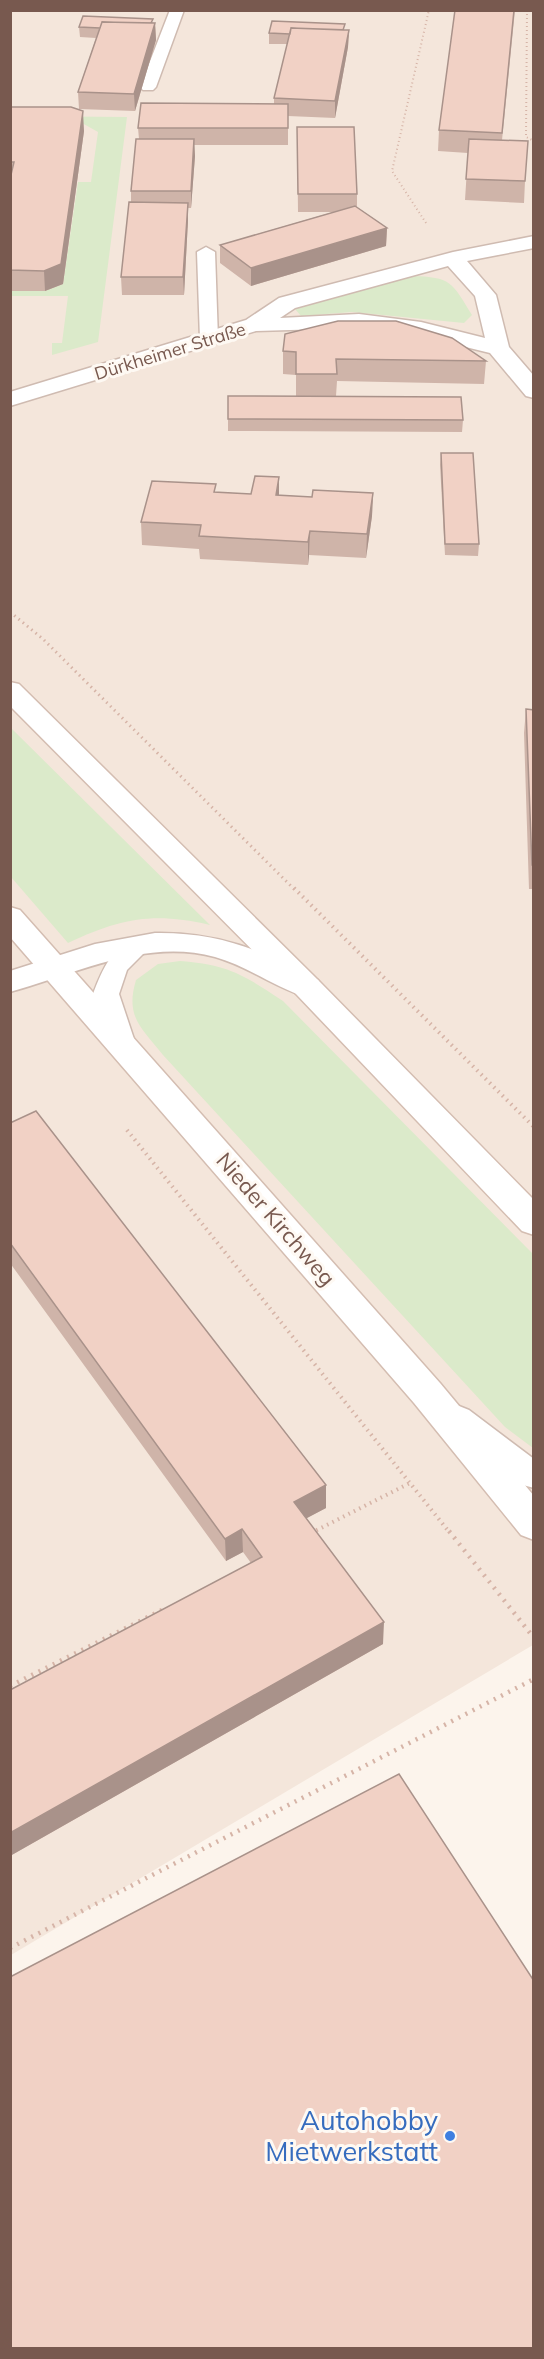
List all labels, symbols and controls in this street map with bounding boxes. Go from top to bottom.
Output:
street label: Dürkheimer Straße [92,317,248,385]
street label: Nieder Kirchweg [211,1147,341,1291]
place label: Autohobby Mietwerkstatt [265,2103,439,2168]
marker: Autohobby Mietwerkstatt [443,2129,457,2143]

